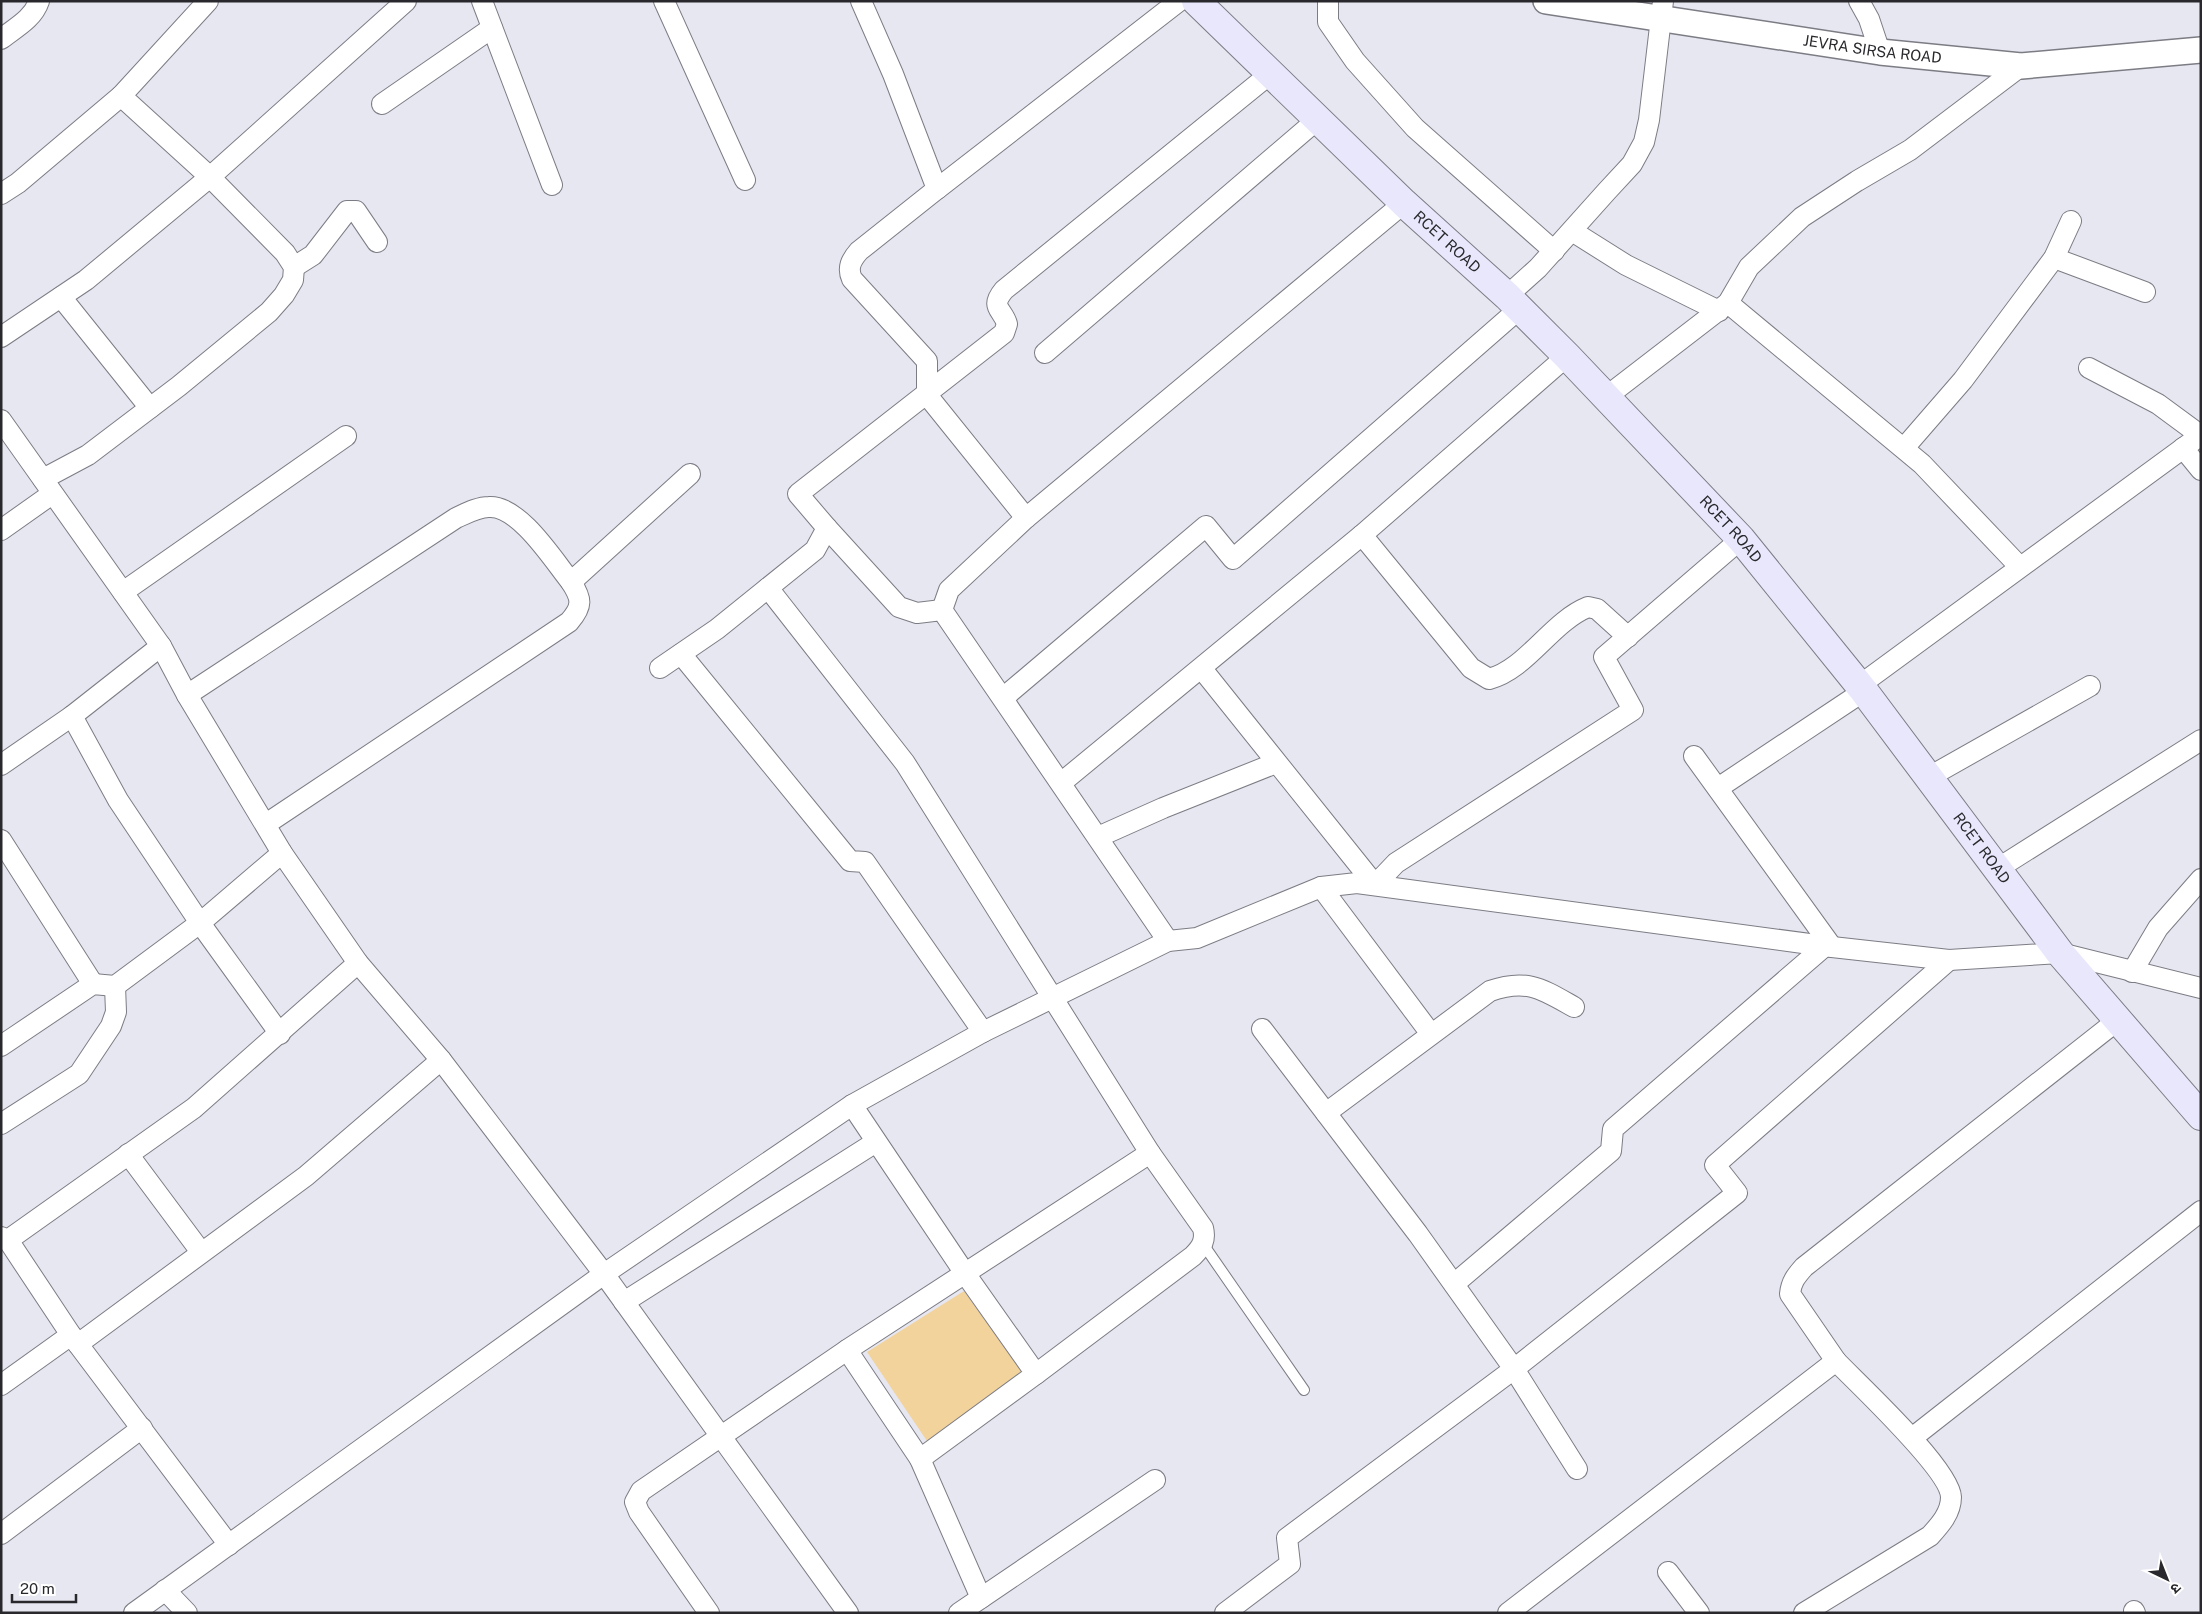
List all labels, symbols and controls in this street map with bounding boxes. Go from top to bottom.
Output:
street label: JEVRA SIRSA ROAD [1802,31,1943,66]
street label: RCET ROAD [1411,207,1484,276]
street label: RCET ROAD [1697,492,1766,566]
street label: RCET ROAD [1950,809,2014,887]
north arrow [2142,1554,2192,1604]
scale bar [12,1572,76,1604]
text: 20 m [20,1580,55,1597]
text: उ [2167,1580,2184,1598]

